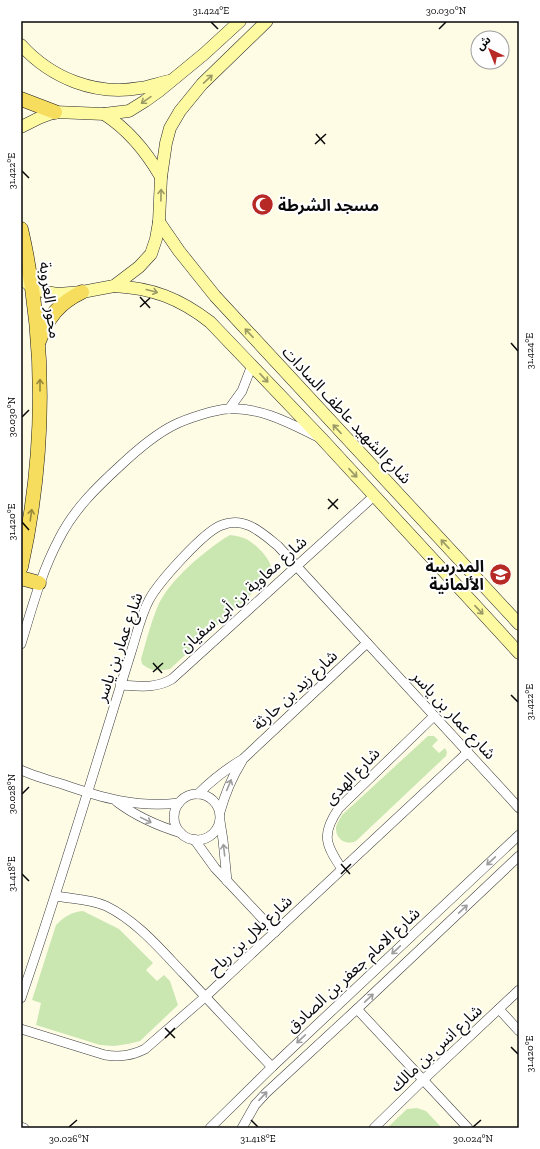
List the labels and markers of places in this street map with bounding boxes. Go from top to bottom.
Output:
mosque icon: مسجد الشرطة [249,192,275,218]
place label: مسجد الشرطة [278,196,379,215]
place label: المدرسة الألمانية [426,557,484,594]
school or university icon: المدرسة الألمانية [487,562,513,588]

